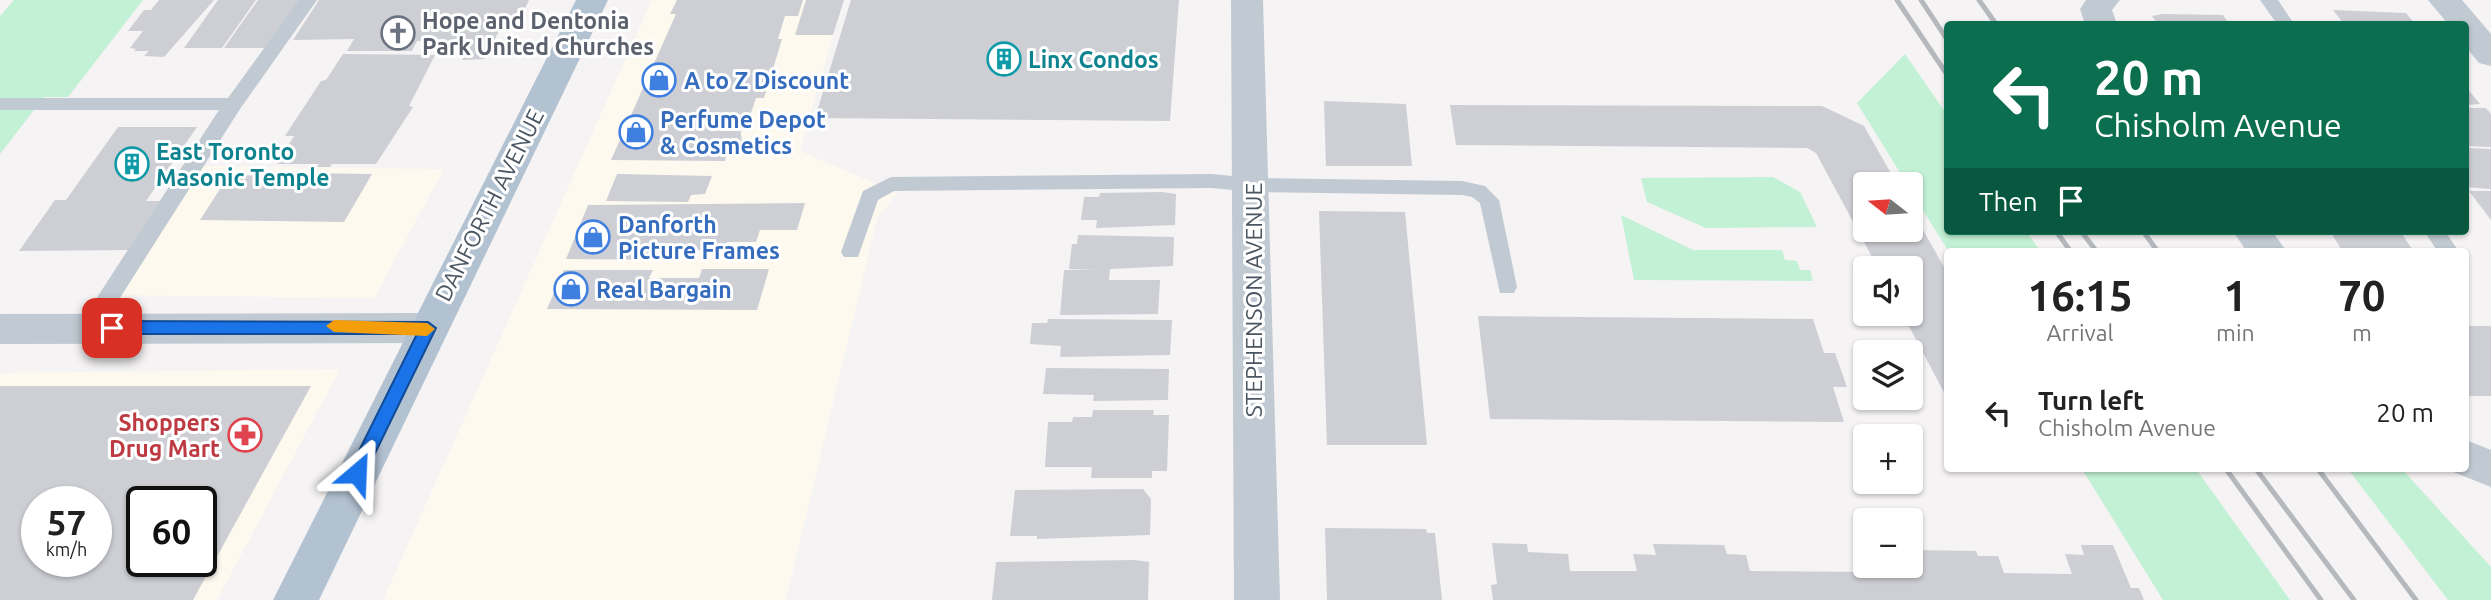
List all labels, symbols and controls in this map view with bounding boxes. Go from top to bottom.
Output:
place label: Hope and Dentonia Park United Churches [422,8,654,59]
church icon: Hope and Dentonia Park United Churches [379,14,417,52]
building icon: Linx Condos [985,40,1023,78]
place label: Linx Condos [1028,47,1159,72]
icon: left [1979,49,2070,140]
text: 20 m [2094,49,2203,104]
shop icon: A to Z Discount [640,61,678,99]
place label: A to Z Discount [684,68,849,93]
street label: DANFORTH AVENUE [430,105,548,305]
place label: Perfume Depot & Cosmetics [660,107,826,158]
text: Chisholm Avenue [2094,107,2342,143]
shop icon: Perfume Depot & Cosmetics [617,113,655,151]
place label: East Toronto Masonic Temple [156,139,330,190]
building icon: East Toronto Masonic Temple [113,145,151,183]
north arrow [1853,172,1923,242]
map controls [1853,172,1923,578]
icon: arrive [2052,182,2090,220]
street label: STEPHENSON AVENUE [1241,183,1266,417]
text: Then [1979,187,2038,216]
place label: Danforth Picture Frames [618,212,780,263]
shop icon: Danforth Picture Frames [574,218,612,256]
button: sound [1853,256,1923,326]
shop icon: Real Bargain [552,270,590,308]
text: 16:15 [2027,272,2133,319]
text: 1 [2224,272,2247,319]
text: 70 [2338,272,2386,319]
place label: Real Bargain [596,277,732,302]
pin [82,298,142,358]
icon: arrive [93,309,131,347]
text: Arrival [2047,320,2114,345]
text: min [2216,320,2255,345]
text: m [2352,320,2372,345]
button: layers [1853,340,1923,410]
text: Turn left [2038,386,2144,415]
icon: left [1979,394,2017,432]
text: 20 m [2376,398,2434,427]
place label: Shoppers Drug Mart [109,410,220,461]
text: Chisholm Avenue [2038,415,2216,440]
pharmacy icon: Shoppers Drug Mart [226,416,264,454]
button: + [1853,424,1923,494]
position arrow [320,436,394,510]
speed limit sign: 60 [126,486,217,577]
text: 57 [47,502,86,542]
button: − [1853,508,1923,578]
text: km/h [46,539,87,559]

